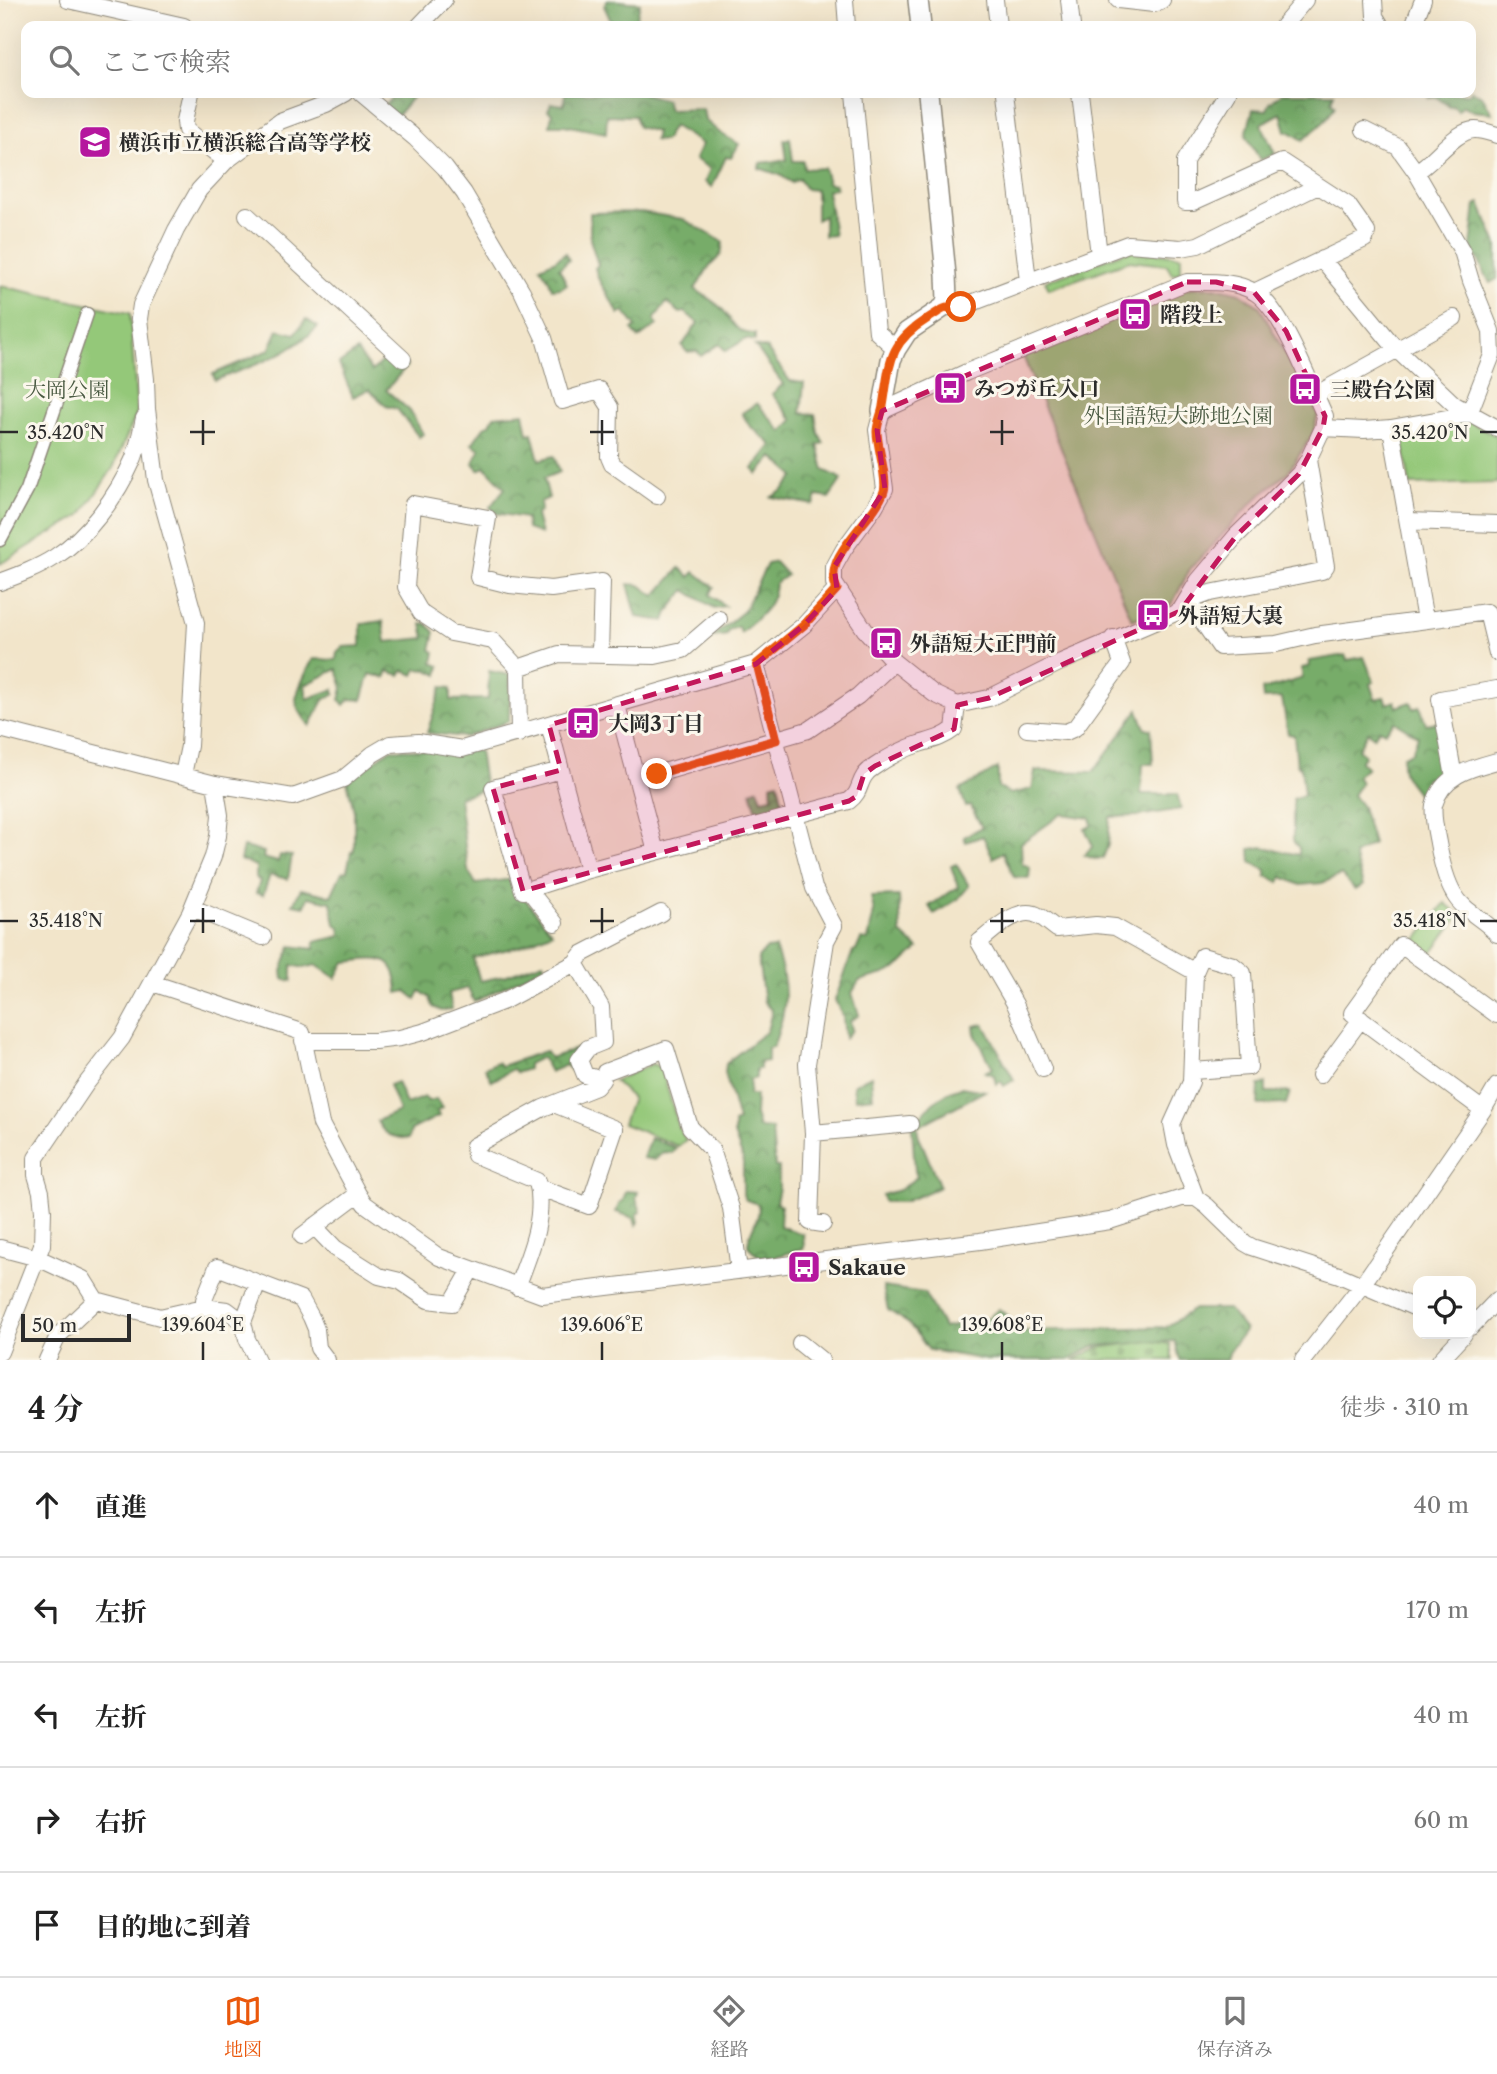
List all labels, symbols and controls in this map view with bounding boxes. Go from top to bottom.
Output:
search box [21,21,1476,98]
icon: search [45,41,83,79]
text: ここで検索 [101,46,231,78]
school or university icon: 横浜市立横浜総合高等学校 [76,123,114,161]
place label: 横浜市立横浜総合高等学校 [119,130,371,155]
route start [945,291,976,322]
bus stop icon: 階段上 [1116,295,1154,333]
place label: 階段上 [1160,302,1223,327]
bus stop icon: みつが丘入口 [931,369,969,407]
bus stop icon: 三殿台公園 [1286,370,1324,408]
place label: みつが丘入口 [974,376,1100,401]
park label: 大岡公園 [25,377,109,402]
place label: 三殿台公園 [1330,377,1435,402]
park label: 外国語短大跡地公園 [1084,403,1273,428]
text: 35.420°N [27,422,105,444]
text: 35.420°N [1391,422,1469,444]
bus stop icon: 外語短大裏 [1134,596,1172,634]
place label: 外語短大裏 [1178,603,1283,628]
bus stop icon: 外語短大正門前 [867,624,905,662]
place label: 外語短大正門前 [910,631,1057,656]
bus stop icon: 大岡3丁目 [564,704,602,742]
place label: 大岡3丁目 [608,711,704,736]
route end [641,758,672,789]
text: 35.418°N [29,910,103,932]
text: 35.418°N [1393,910,1467,932]
bus stop icon: Sakaue [785,1248,823,1286]
place label: Sakaue [828,1255,906,1280]
map controls [1413,1276,1476,1339]
button: locate [1413,1276,1476,1339]
scale bar [21,1311,131,1343]
text: 50 m [32,1314,77,1337]
text: 139.604°E [162,1314,244,1336]
text: 139.606°E [561,1314,643,1336]
text: 139.608°E [961,1314,1043,1336]
text: 4 分 [28,1390,83,1427]
text: 徒歩 · 310 m [1340,1393,1469,1421]
icon: ahead [28,1486,66,1524]
text: 直進 [95,1491,147,1523]
text: 40 m [1414,1491,1469,1519]
icon: left [28,1591,66,1629]
text: 左折 [95,1596,147,1628]
text: 170 m [1406,1596,1469,1624]
icon: left [28,1696,66,1734]
text: 左折 [95,1701,147,1733]
text: 40 m [1414,1701,1469,1729]
icon: right [28,1801,66,1839]
text: 右折 [95,1806,147,1838]
text: 60 m [1413,1806,1469,1834]
icon: arrive [28,1906,66,1944]
text: 目的地に到着 [95,1911,251,1943]
tab: 地図 [224,1992,262,2061]
tab: 経路 [710,1992,749,2061]
tab: 保存済み [1197,1992,1273,2061]

